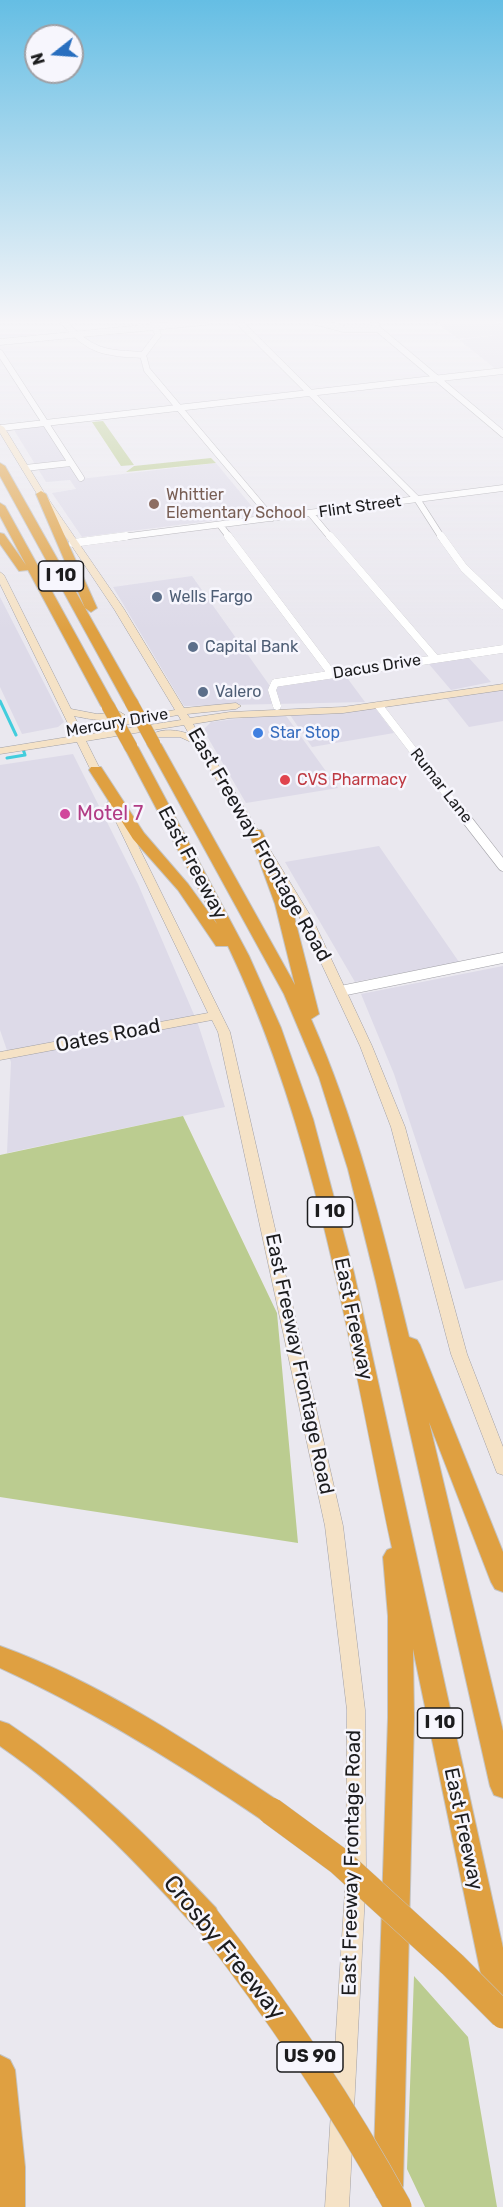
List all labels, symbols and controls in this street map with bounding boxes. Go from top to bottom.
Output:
north arrow [24,24,84,84]
text: N [27,51,49,67]
place label: Whittier Elementary School [166,485,306,523]
street label: Flint Street [318,492,402,522]
marker: Whittier Elementary School [147,497,161,511]
road number: I 10 [38,561,84,591]
place label: Wells Fargo [169,587,253,607]
marker: Wells Fargo [150,590,164,604]
place label: Capital Bank [205,637,298,657]
marker: Capital Bank [186,640,200,654]
street label: Dacus Drive [332,651,422,683]
place label: Valero [215,682,261,702]
marker: Valero [196,685,210,699]
street label: Mercury Drive [64,705,170,741]
place label: Star Stop [270,723,340,743]
street label: East Freeway Frontage Road [182,724,336,966]
marker: Star Stop [251,726,265,740]
street label: Rumar Lane [406,745,476,827]
place label: CVS Pharmacy [297,770,407,790]
marker: CVS Pharmacy [278,773,292,787]
place label: Motel 7 [77,802,143,826]
street label: East Freeway [152,802,232,924]
marker: Motel 7 [58,807,72,821]
street label: Oates Road [54,1014,162,1058]
road number: I 10 [308,1197,352,1227]
street label: East Freeway Frontage Road [260,1231,338,1497]
street label: East Freeway [328,1256,378,1382]
road number: I 10 [418,1708,462,1738]
street label: East Freeway Frontage Road [338,1730,366,1996]
street label: East Freeway [438,1766,488,1892]
street label: Crosby Freeway [157,1870,291,2026]
road number: US 90 [277,2042,343,2072]

